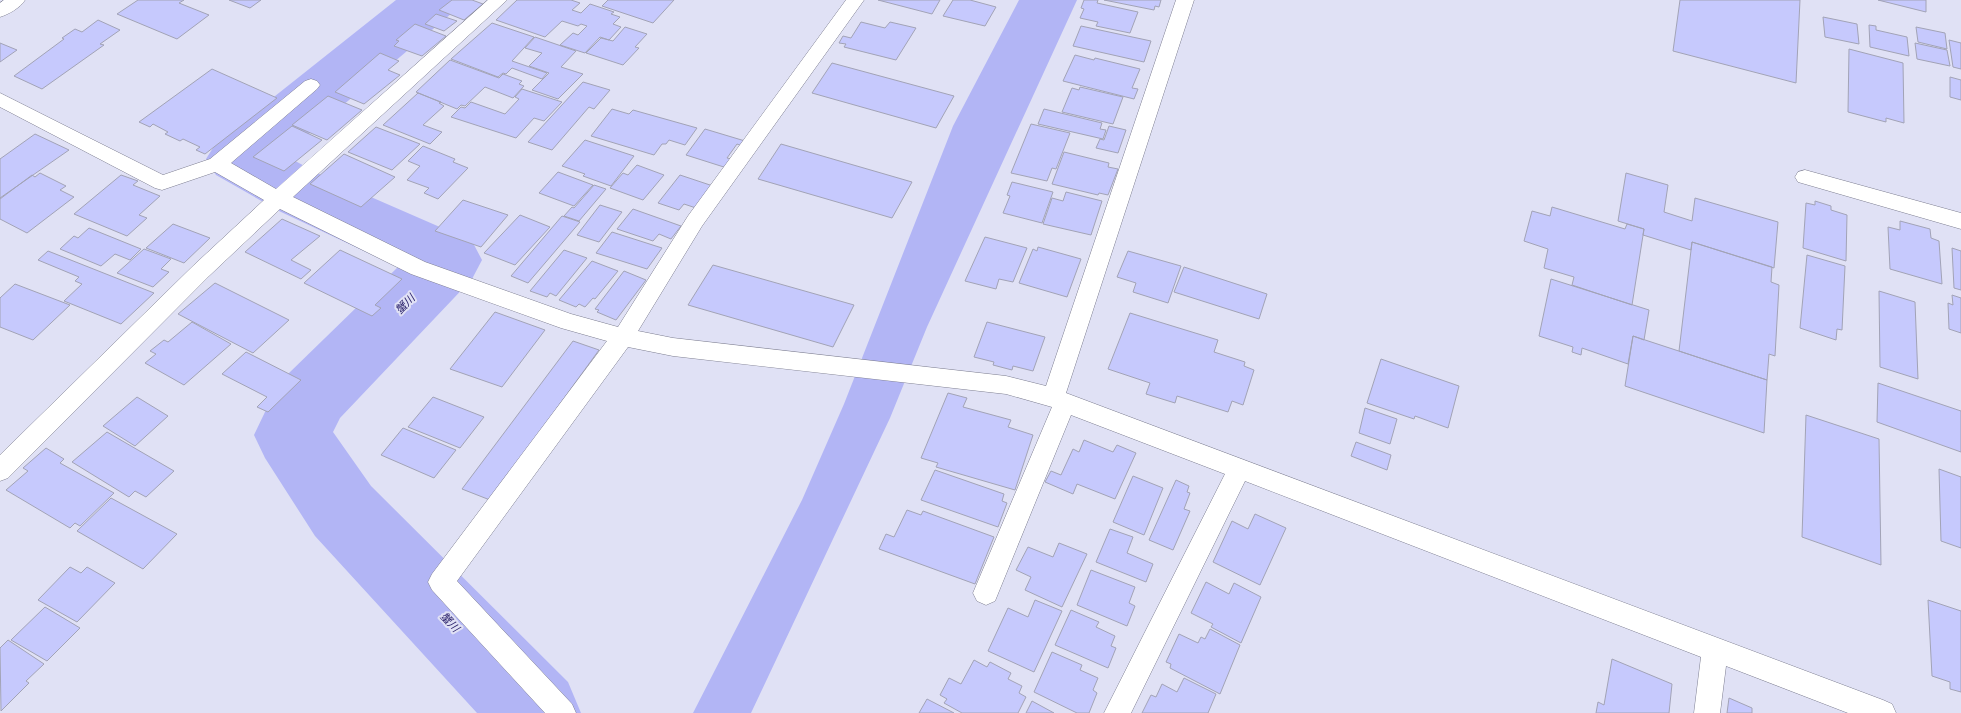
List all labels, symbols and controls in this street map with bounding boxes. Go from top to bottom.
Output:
water label: 蟹川 [393,291,418,317]
water label: 蟹川 [437,610,463,635]

